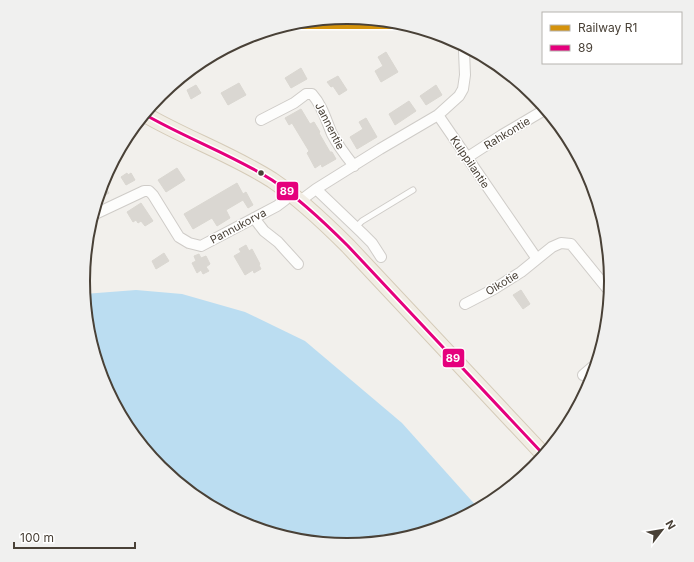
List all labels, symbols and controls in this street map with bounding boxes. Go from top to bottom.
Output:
legend [542,12,682,64]
text: Railway R1 [578,20,637,35]
text: 89 [578,40,593,55]
street label: Jannentie [312,100,348,152]
street label: Rahkontie [481,114,533,152]
street label: Kulppilantie [447,133,493,191]
unlabelled marker [256,168,266,178]
line badge: 89 [276,181,299,201]
text: 89 [280,184,294,198]
street label: Pannukorva [207,205,269,247]
street label: Oikotie [483,268,521,298]
line badge: 89 [442,348,465,368]
text: 89 [446,351,460,365]
north arrow [642,510,682,550]
text: N [662,518,679,532]
scale bar [14,524,135,550]
text: 100 m [20,530,54,545]

